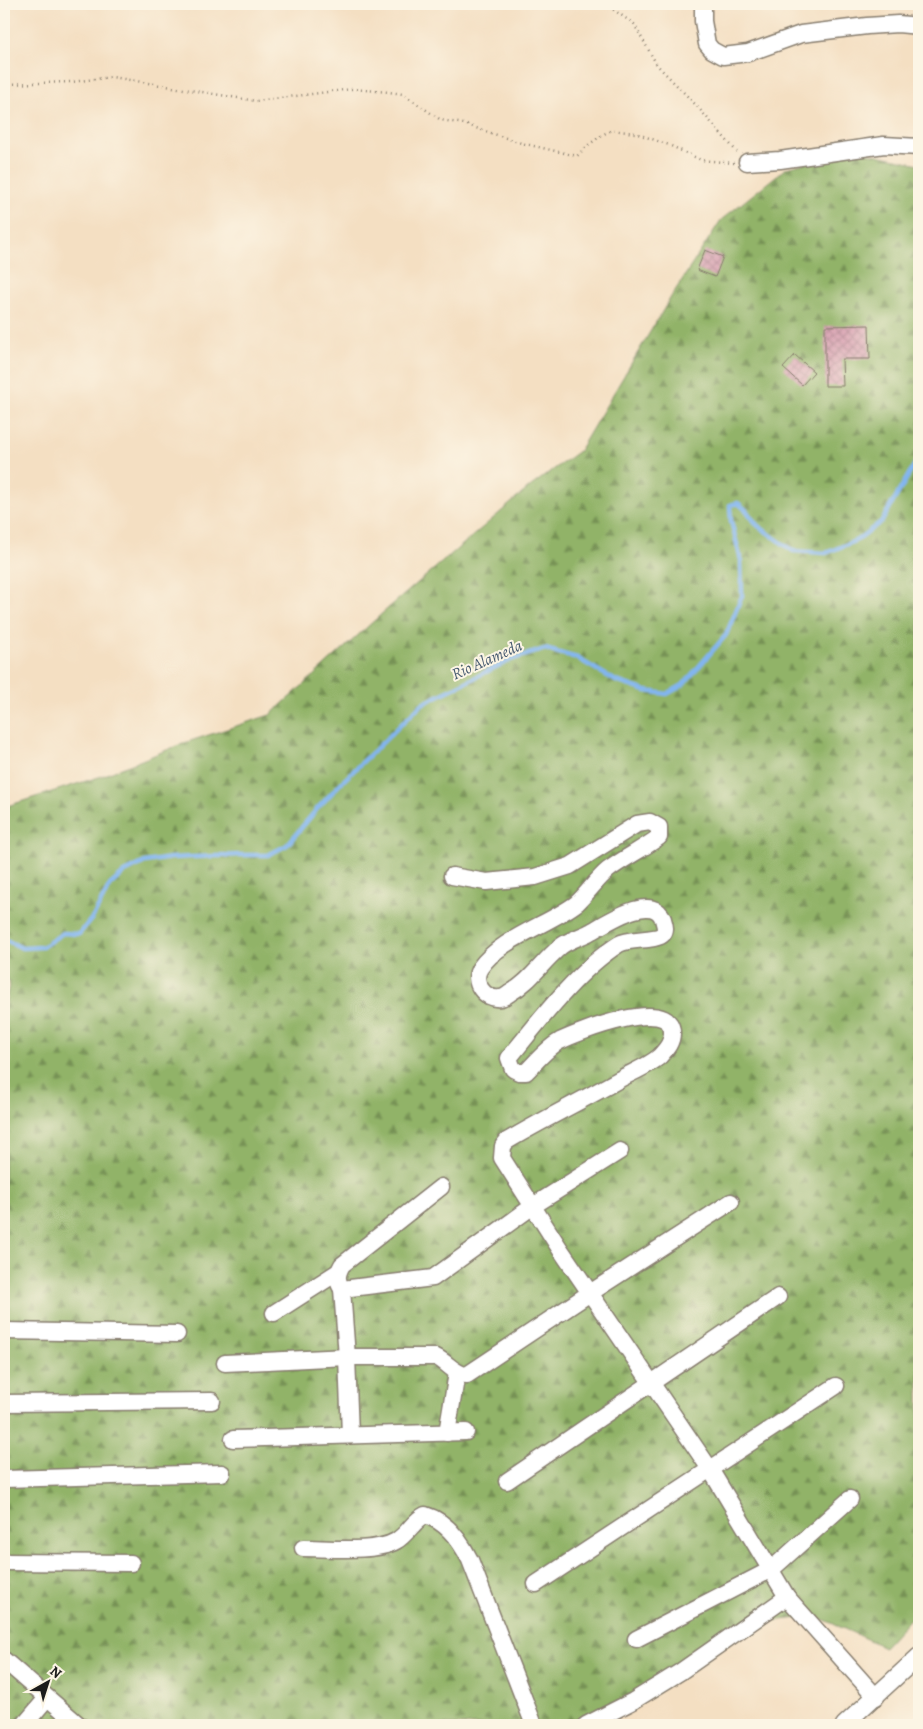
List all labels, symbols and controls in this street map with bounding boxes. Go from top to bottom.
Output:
water label: Rio Alameda [448,634,526,685]
north arrow [22,1656,72,1706]
text: N [46,1662,66,1683]

